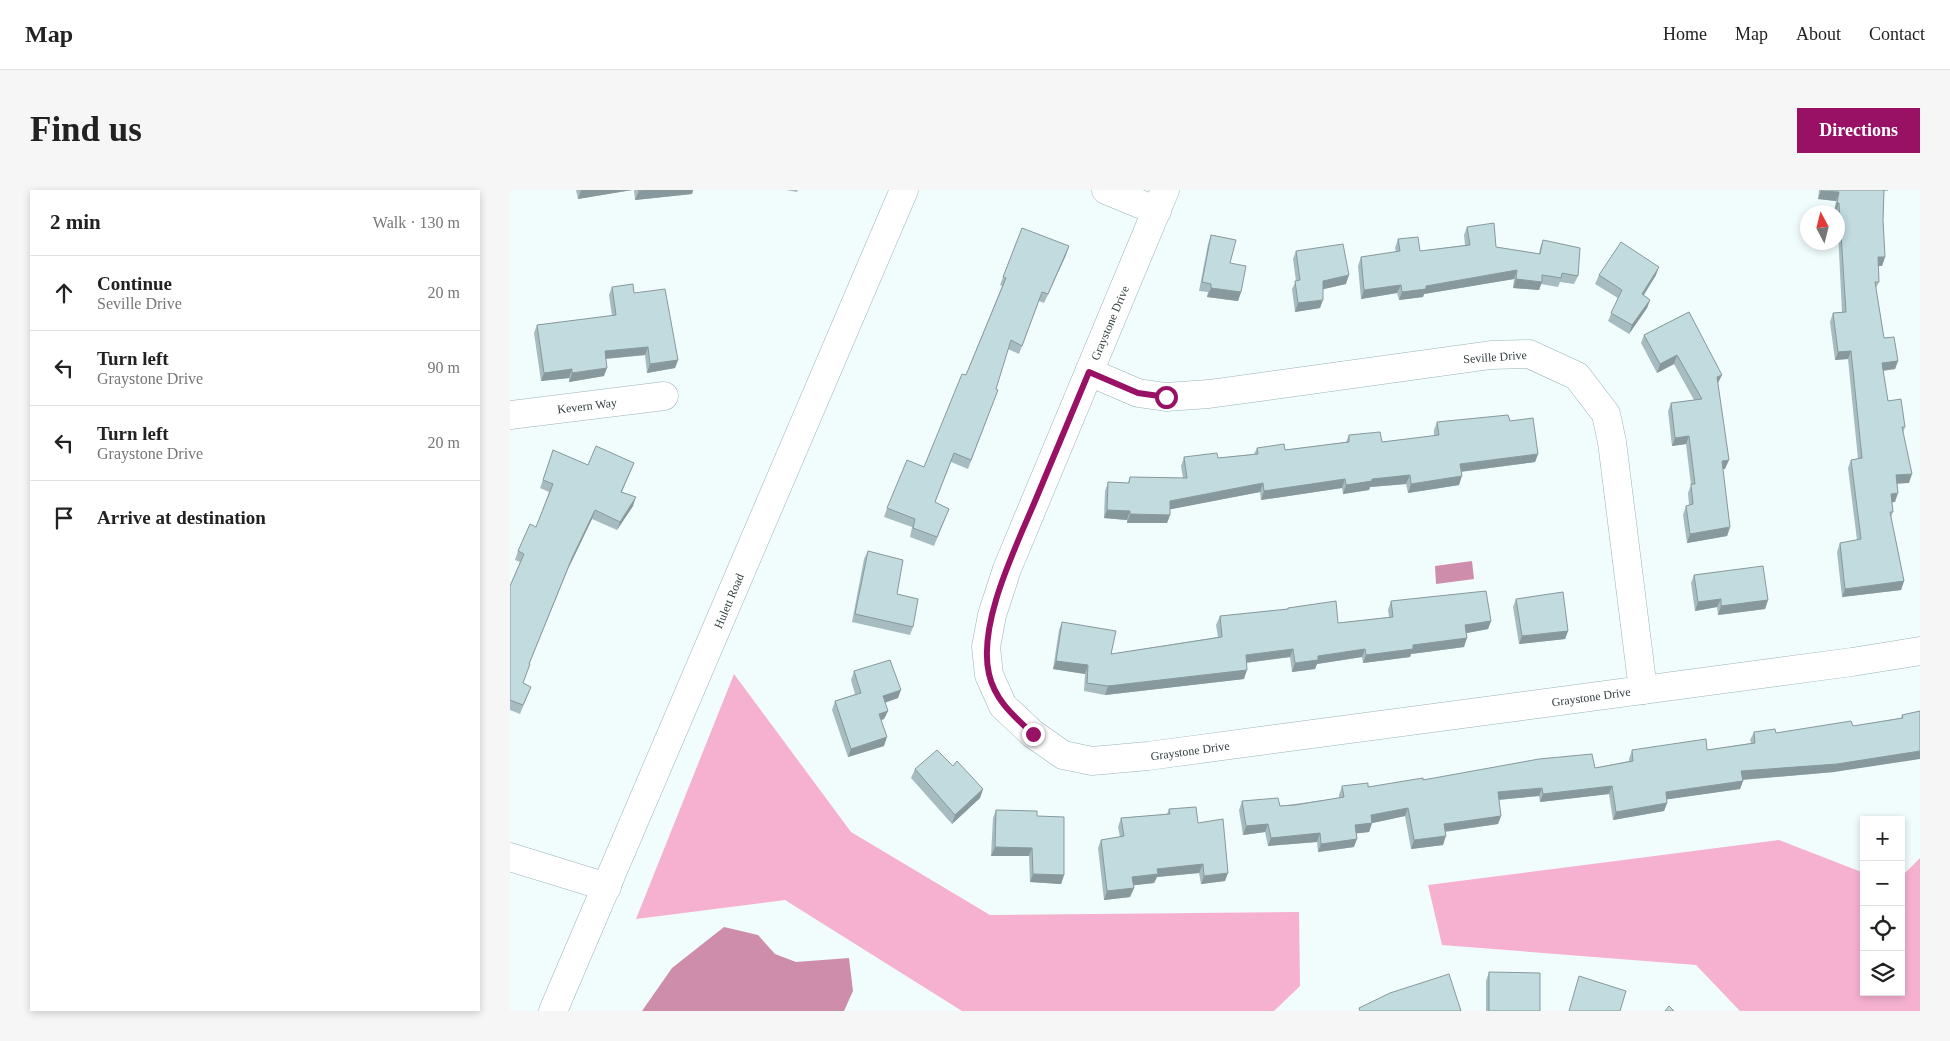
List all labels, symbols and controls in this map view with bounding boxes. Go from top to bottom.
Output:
text: Map [25,21,73,47]
text: Home [1663,24,1707,44]
text: Map [1735,24,1768,44]
text: About [1796,24,1841,44]
text: Contact [1869,24,1925,44]
button: Directions [1797,108,1920,153]
text: Find us [30,110,142,149]
north arrow [1800,205,1845,250]
text: 2 min [50,210,101,234]
text: Walk · 130 m [373,214,460,231]
text: Continue [97,273,172,294]
icon: ahead [50,279,78,307]
text: 20 m [428,284,460,301]
street label: Graystone Drive [1088,284,1132,362]
text: Seville Drive [97,295,182,312]
text: Turn left [97,348,169,369]
street label: Seville Drive [1463,348,1527,366]
icon: left [50,354,78,382]
text: 90 m [428,359,460,376]
text: Graystone Drive [97,370,203,387]
route start [1155,386,1178,409]
street label: Kevern Way [556,395,618,417]
text: Turn left [97,423,169,444]
icon: left [50,429,78,457]
text: 20 m [428,434,460,451]
text: Graystone Drive [97,445,203,462]
icon: arrive [50,504,78,532]
text: Arrive at destination [97,507,266,528]
street label: Hulett Road [711,571,747,631]
street label: Graystone Drive [1551,685,1631,709]
route end [1022,723,1045,746]
street label: Graystone Drive [1150,739,1230,763]
map controls [1860,816,1905,996]
button: + [1860,816,1905,861]
button: − [1860,861,1905,906]
button: locate [1860,906,1905,951]
button: layers [1860,951,1905,996]

